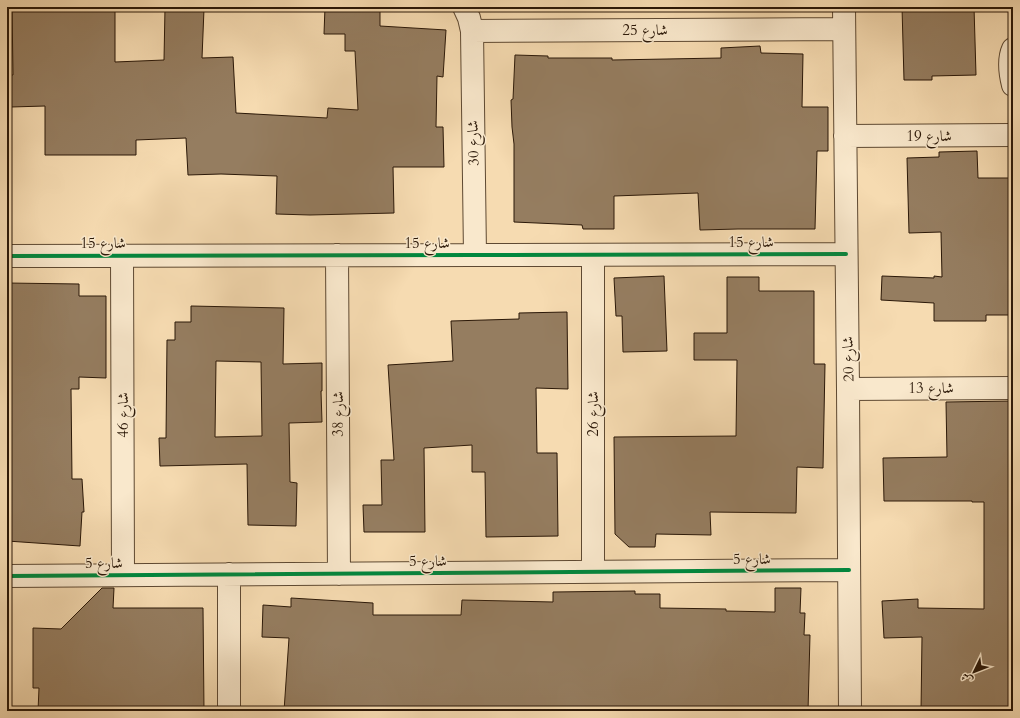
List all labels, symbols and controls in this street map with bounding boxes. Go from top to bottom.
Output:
street label: شارع 25 [622,20,668,43]
street label: شارع 30 [463,120,486,166]
street label: شارع 19 [906,126,952,149]
street label: شارع 15 [728,232,774,255]
street label: شارع 15 [80,233,126,256]
street label: شارع 15 [404,233,450,256]
street label: شارع 20 [838,336,861,382]
street label: شارع 13 [908,378,954,401]
street label: شارع 38 [328,391,351,437]
street label: شارع 26 [583,391,606,437]
street label: شارع 46 [113,392,136,438]
street label: شارع 5 [733,549,771,572]
street label: شارع 5 [409,551,447,574]
street label: شارع 5 [85,553,123,576]
north arrow [954,652,994,692]
text: ش [958,669,976,688]

